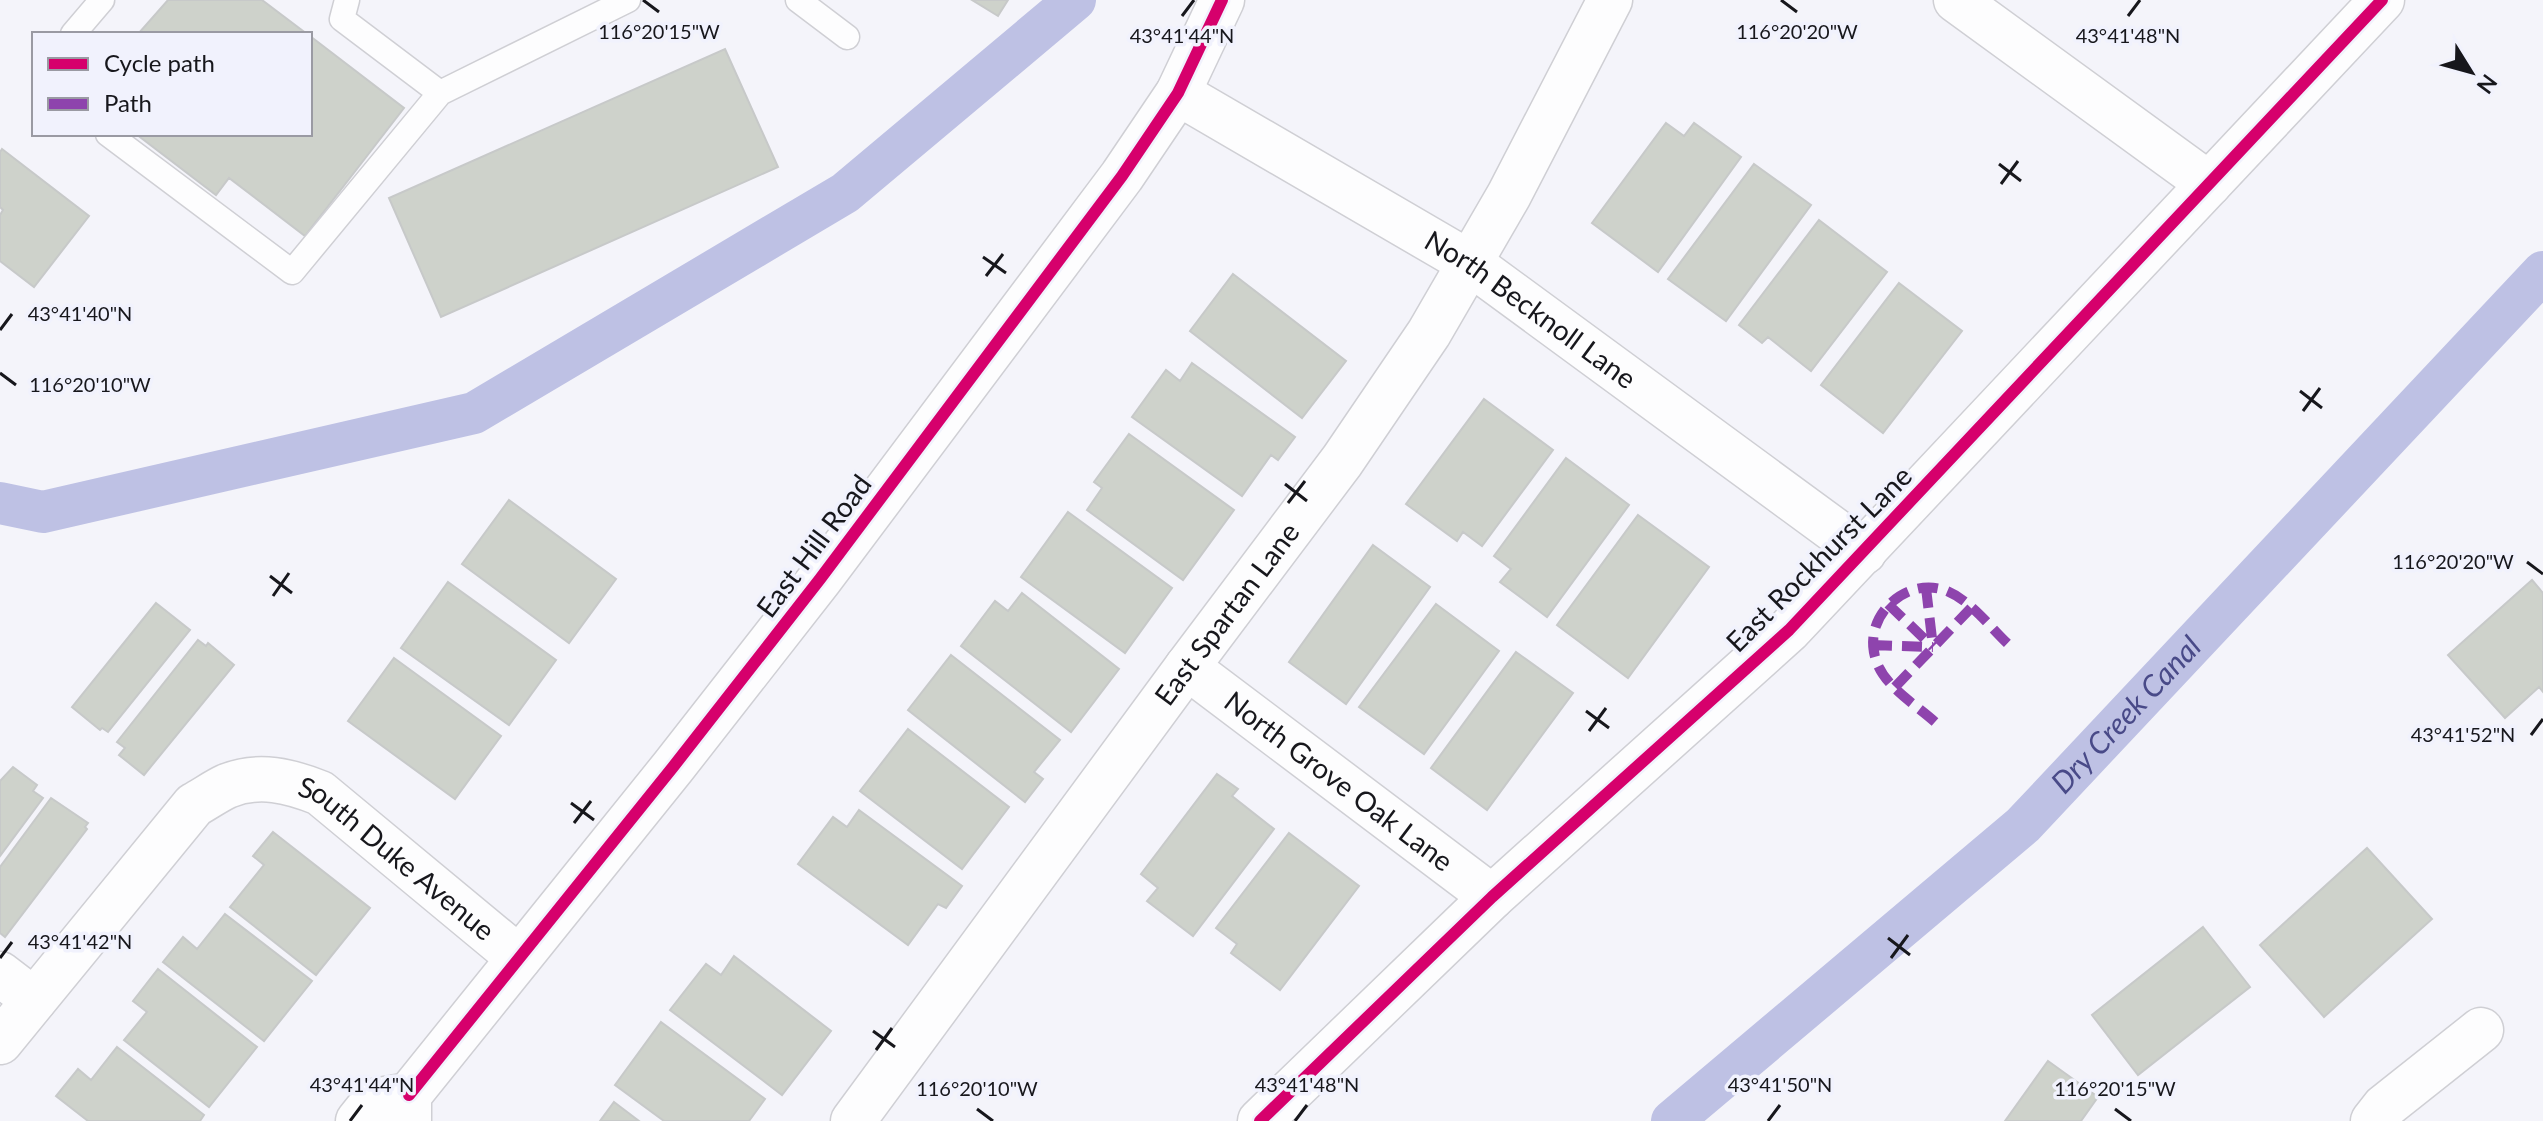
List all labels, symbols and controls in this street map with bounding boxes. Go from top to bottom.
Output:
text: 116°20'15"W [598,19,720,43]
text: 116°20'20"W [1736,19,1858,43]
text: 43°41'44"N [1130,23,1234,47]
text: 43°41'48"N [2076,23,2180,47]
legend [32,32,312,136]
north arrow [2431,32,2511,112]
text: Cycle path [104,48,215,77]
text: N [2471,69,2503,99]
text: Path [104,88,152,117]
street label: North Becknoll Lane [1419,223,1643,395]
text: 43°41'40"N [28,301,132,325]
text: 116°20'10"W [29,372,151,396]
street label: East Rockhurst Lane [1718,458,1918,658]
street label: East Hill Road [749,467,878,623]
street label: East Spartan Lane [1147,515,1306,711]
text: 116°20'20"W [2392,549,2514,573]
water label: Dry Creek Canal [2043,628,2207,800]
street label: North Grove Oak Lane [1218,684,1460,878]
text: 43°41'52"N [2411,722,2515,746]
street label: South Duke Avenue [294,769,502,947]
text: 43°41'42"N [28,929,132,953]
text: 43°41'44"N [310,1072,414,1096]
text: 43°41'48"N [1255,1072,1359,1096]
text: 43°41'50"N [1728,1072,1832,1096]
text: 116°20'10"W [916,1076,1038,1100]
text: 116°20'15"W [2054,1076,2176,1100]

